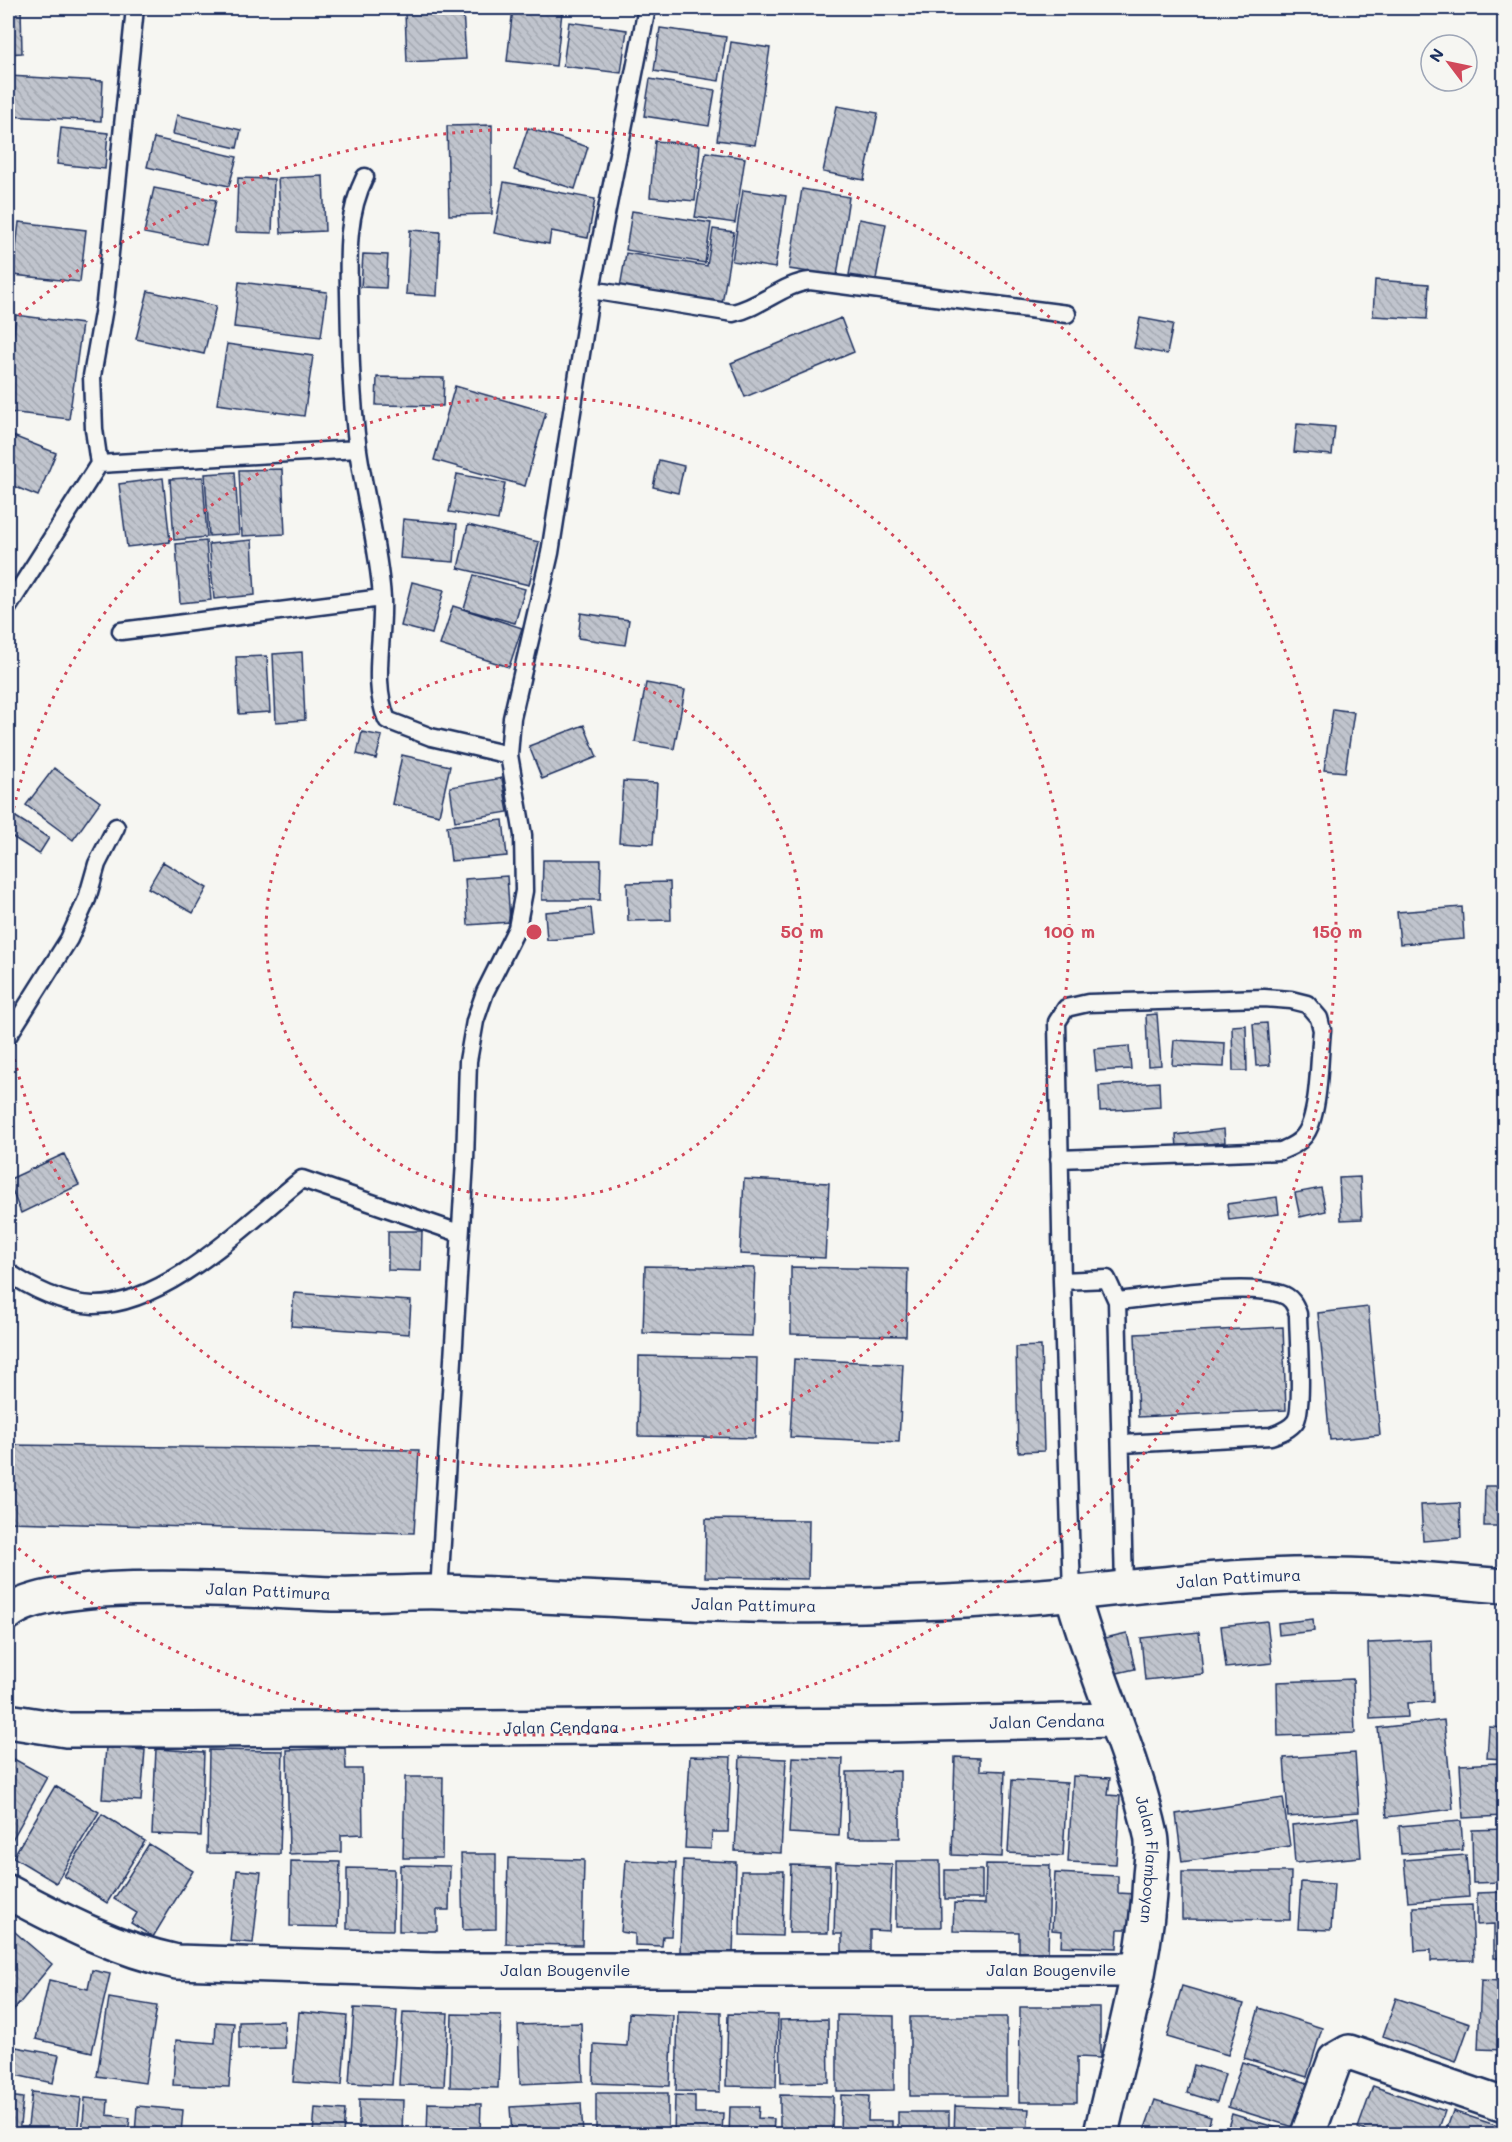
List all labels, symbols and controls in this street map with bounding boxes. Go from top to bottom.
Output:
north arrow [1419,33,1479,93]
text: N [1424,44,1448,66]
text: 50 m [781,919,823,943]
text: 100 m [1043,919,1095,943]
text: 150 m [1312,919,1362,943]
centre of rings [524,922,544,942]
street label: Jalan Pattimura [1175,1564,1301,1592]
street label: Jalan Pattimura [205,1578,331,1604]
street label: Jalan Pattimura [691,1592,816,1616]
street label: Jalan Cendana [989,1709,1105,1733]
street label: Jalan Cendana [503,1716,619,1738]
street label: Jalan Flamboyan [1131,1793,1163,1925]
street label: Jalan Bougenvile [500,1959,630,1980]
street label: Jalan Bougenvile [986,1959,1116,1980]

